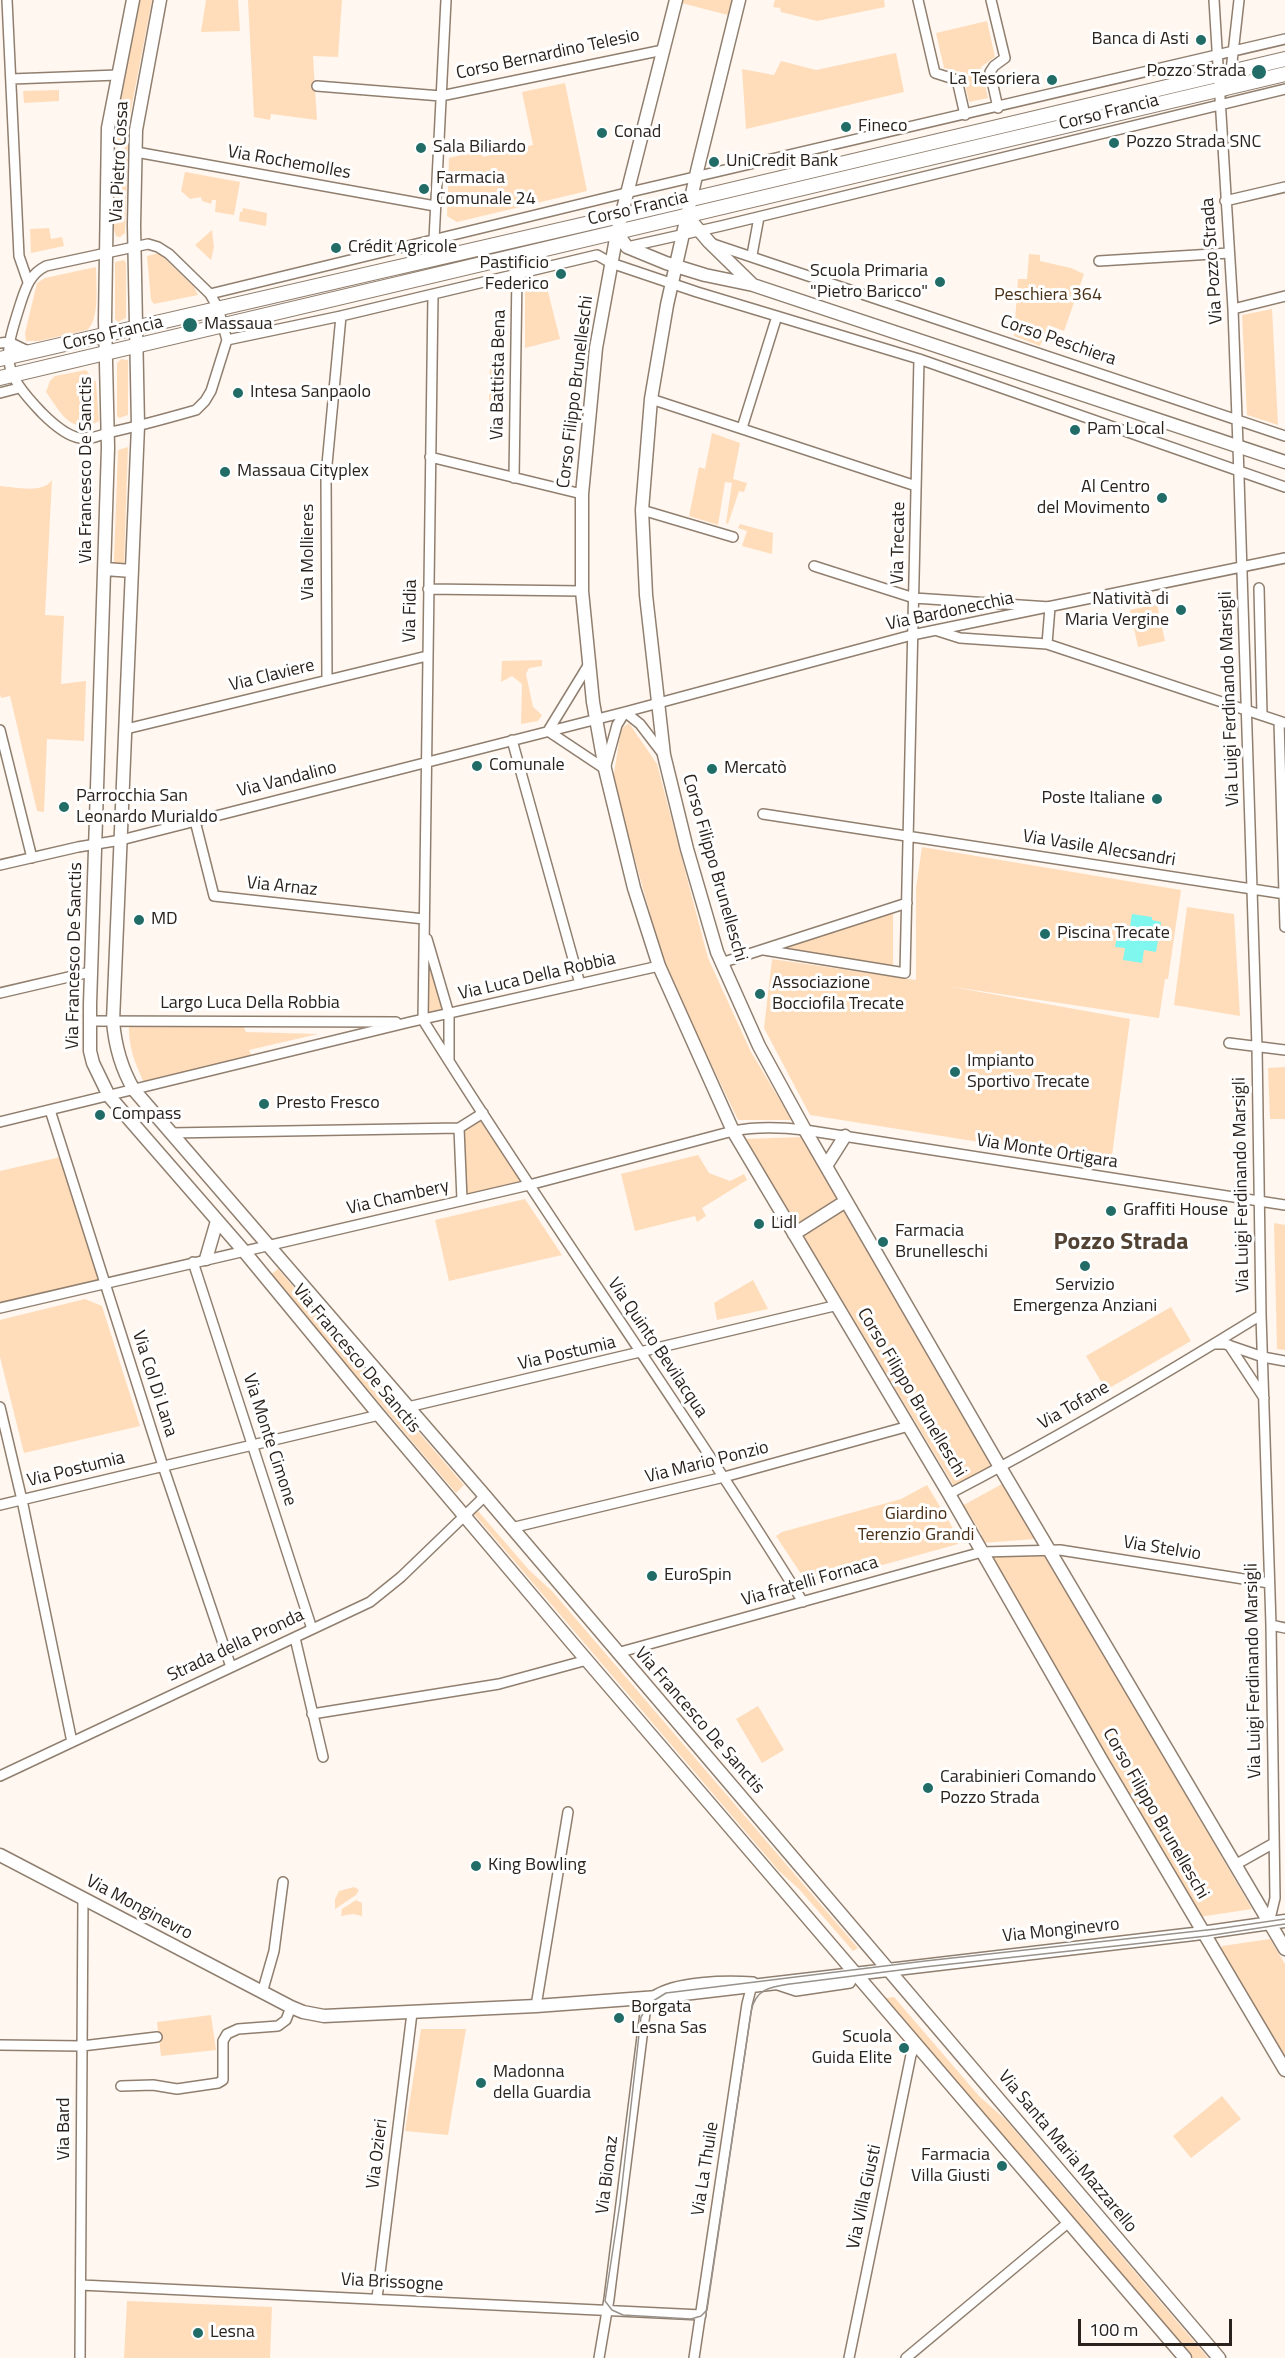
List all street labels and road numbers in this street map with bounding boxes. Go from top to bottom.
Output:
street label: Corso Bernardino Telesio [454,25,642,85]
street label: Corso Francia [1057,90,1161,136]
street label: Via Pietro Cossa [106,101,134,223]
street label: Via Rochemolles [226,142,352,184]
street label: Corso Francia [586,187,690,231]
street label: Via Pozzo Strada [1198,197,1228,325]
street label: Corso Filippo Brunelleschi [553,294,599,490]
street label: Via Battista Bena [487,310,511,440]
street label: Corso Peschiera [997,311,1119,371]
street label: Corso Francia [61,312,165,356]
street label: Via Francesco De Sanctis [76,376,98,564]
street label: Via Trecate [887,501,911,585]
street label: Via Mollieres [298,504,320,600]
street label: Via Fidia [400,579,422,643]
street label: Via Bardonecchia [884,588,1016,636]
street label: Via Luigi Ferdinando Marsigli [1215,591,1245,807]
street label: Via Claviere [227,655,317,697]
street label: Via Vandalino [235,757,339,803]
street label: Corso Filippo Brunelleschi [677,772,751,964]
street label: Via Vasile Alecsandri [1021,826,1177,872]
street label: Via Francesco De Sanctis [63,862,87,1050]
street label: Via Arnaz [245,873,319,901]
street label: Via Luca Della Robbia [456,948,618,1006]
street label: Largo Luca Della Robbia [160,993,340,1015]
street label: Via Luigi Ferdinando Marsigli [1229,1077,1255,1293]
street label: Via Monte Ortigara [975,1130,1119,1174]
street label: Via Chambery [345,1176,451,1220]
street label: Via Quinto Bevilacqua [602,1274,712,1422]
street label: Via Francesco De Sanctis [288,1280,424,1438]
street label: Corso Filippo Brunelleschi [852,1304,970,1482]
street label: Via Col Di Lana [127,1328,181,1440]
street label: Via Postumia [516,1332,618,1376]
street label: Via Monte Cimone [237,1371,301,1509]
street label: Via Tofane [1035,1377,1113,1435]
street label: Via Mario Ponzio [643,1437,771,1489]
street label: Via Postumia [25,1447,127,1493]
street label: Via Stelvio [1121,1532,1203,1566]
street label: Via fratelli Fornaca [739,1552,881,1612]
street label: Via Luigi Ferdinando Marsigli [1241,1563,1267,1779]
street label: Strada della Pronda [164,1605,308,1687]
street label: Via Francesco De Sanctis [629,1643,769,1799]
street label: Corso Filippo Brunelleschi [1097,1725,1213,1903]
street label: Via Monginevro [82,1871,196,1945]
street label: Via Monginevro [1001,1914,1121,1948]
street label: Via Santa Maria Mazzarello [993,2067,1141,2237]
street label: Via Bard [54,2097,76,2161]
street label: Via Ozieri [363,2118,393,2190]
street label: Via La Thuile [688,2120,724,2218]
street label: Via Bionaz [592,2135,624,2215]
street label: Via Villa Giusti [843,2143,887,2251]
street label: Via Brissogne [340,2270,444,2296]

